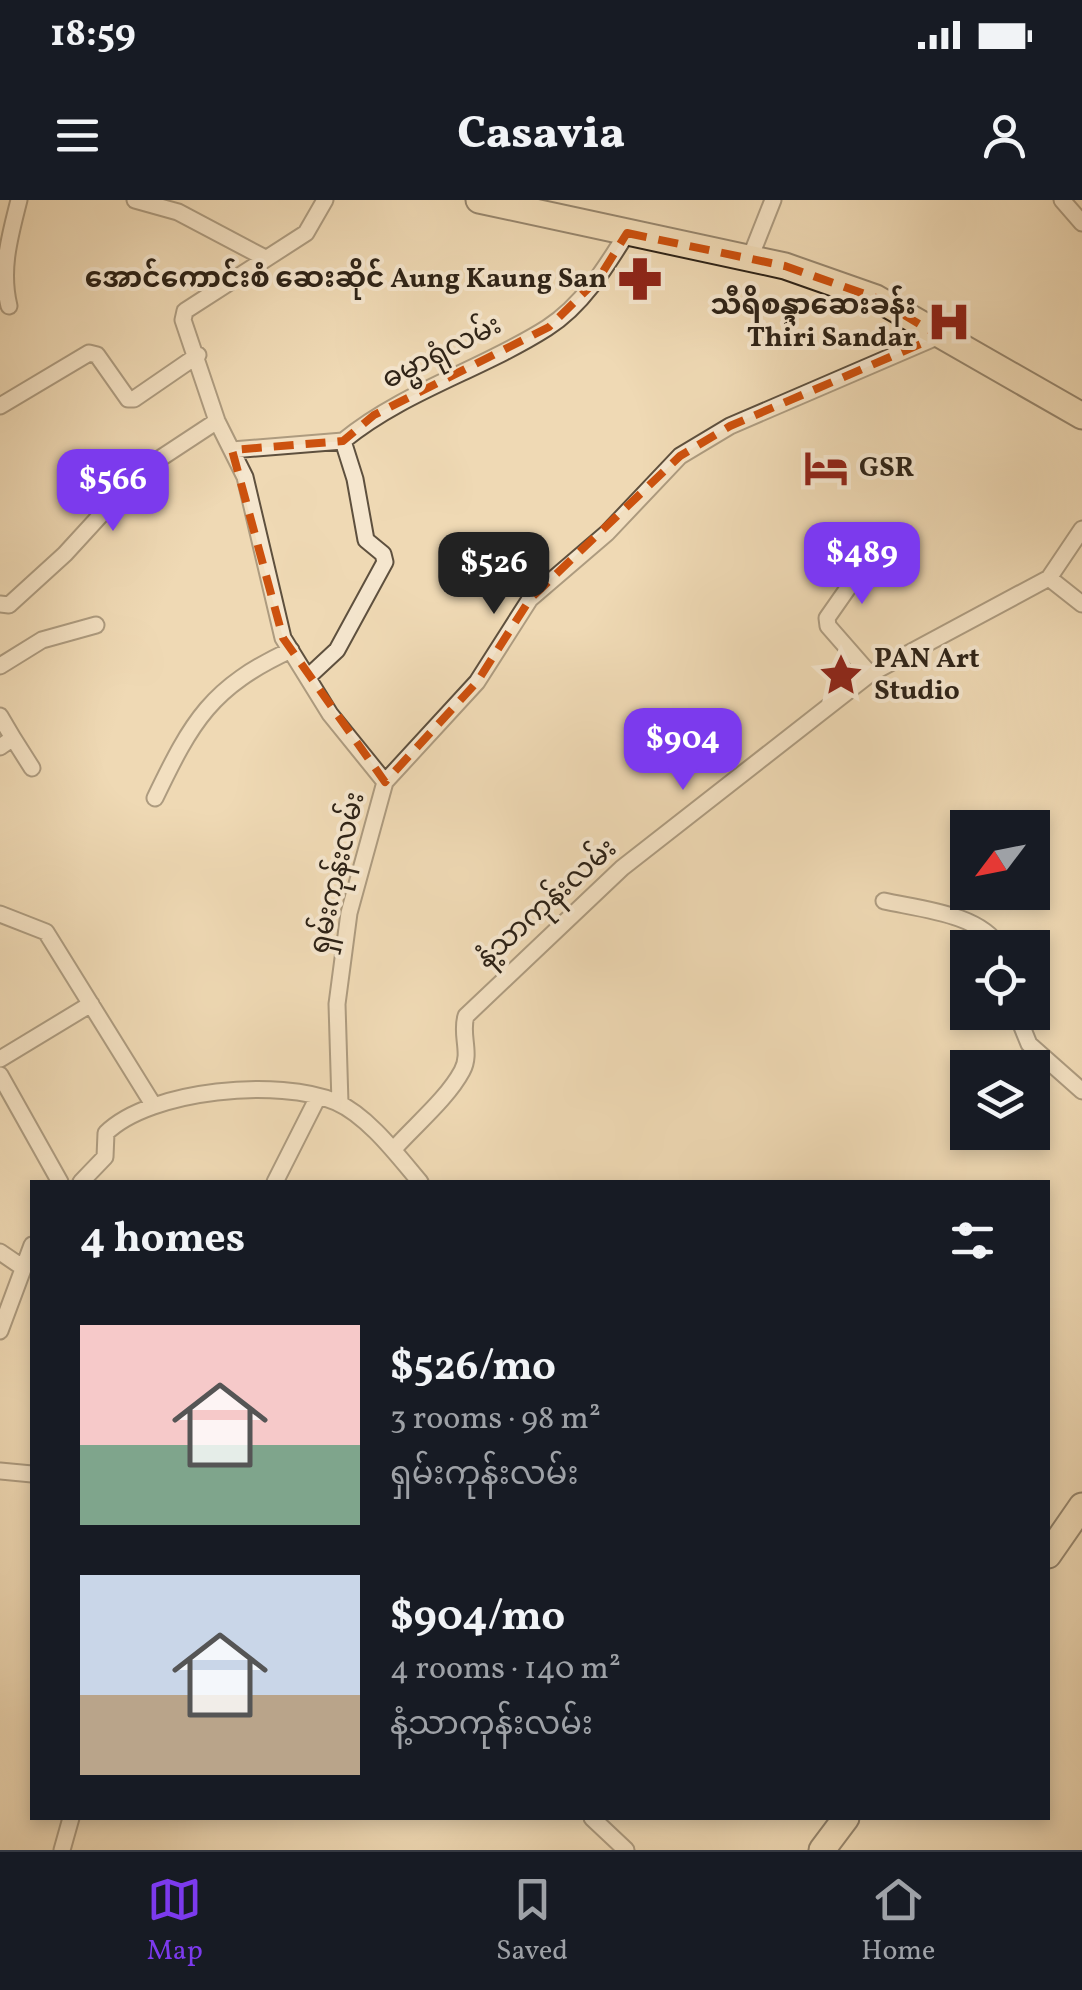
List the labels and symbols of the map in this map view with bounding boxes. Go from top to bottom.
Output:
pharmacy icon: အောင်ကောင်းစံ ဆေးဆိုင် Aung Kaung San [616,255,664,303]
place label: အောင်ကောင်းစံ ဆေးဆိုင် Aung Kaung San [85,258,607,300]
place label: သီရိစန္ဒာဆေးခန်း Thiri Sandar [710,285,916,358]
hospital icon: သီရိစန္ဒာဆေးခန်း Thiri Sandar [925,298,973,346]
street label: ဓမ္မာရုံလမ်း [375,305,509,401]
hotel icon: GSR [802,444,850,492]
pin: $566 [54,449,172,534]
place label: GSR [859,449,915,488]
pin: $489 [803,522,921,607]
pin: $526 [435,532,553,617]
place label: PAN Art Studio [874,640,980,711]
place icon: PAN Art Studio [817,651,865,699]
pin: $904 [624,708,742,793]
street label: ရှမ်းကုန်းလမ်း [299,788,377,958]
north arrow [950,810,1050,910]
street label: နံ့သာကုန်းလမ်း [467,829,627,979]

